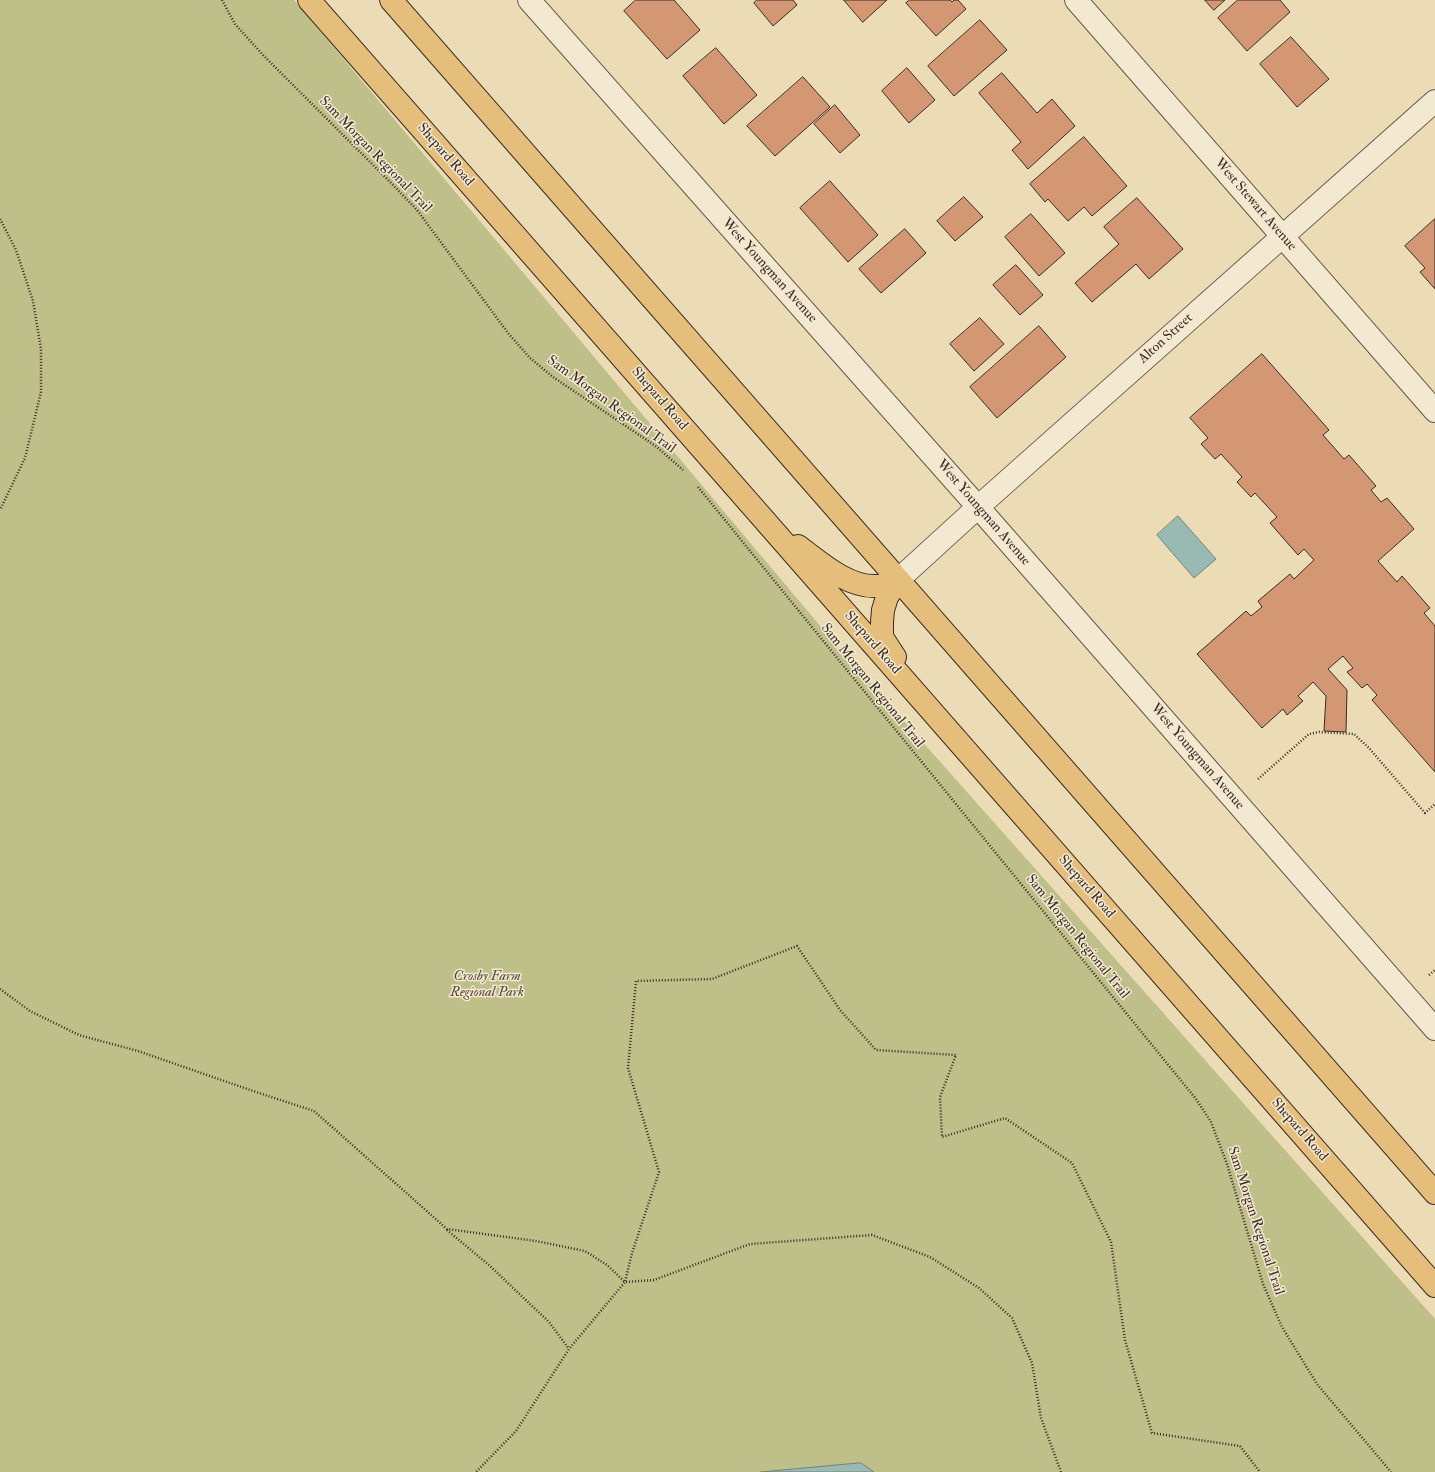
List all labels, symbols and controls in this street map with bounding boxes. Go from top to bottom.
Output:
street label: Sam Morgan Regional Trail [315,93,435,217]
street label: Shepard Road [413,120,477,190]
street label: West Stewart Avenue [1210,155,1300,255]
street label: West Youngman Avenue [718,215,820,327]
street label: Alton Street [1135,310,1197,368]
street label: Sam Morgan Regional Trail [543,353,679,457]
street label: Shepard Road [627,364,691,434]
street label: West Youngman Avenue [932,457,1034,569]
street label: Shepard Road [840,608,904,678]
street label: Sam Morgan Regional Trail [817,620,927,752]
street label: West Youngman Avenue [1146,701,1248,813]
street label: Shepard Road [1054,852,1118,922]
street label: Sam Morgan Regional Trail [1022,871,1132,1003]
park label: Crosby Farm Regional Park [450,969,524,1002]
street label: Shepard Road [1267,1095,1331,1165]
street label: Sam Morgan Regional Trail [1223,1145,1287,1297]

